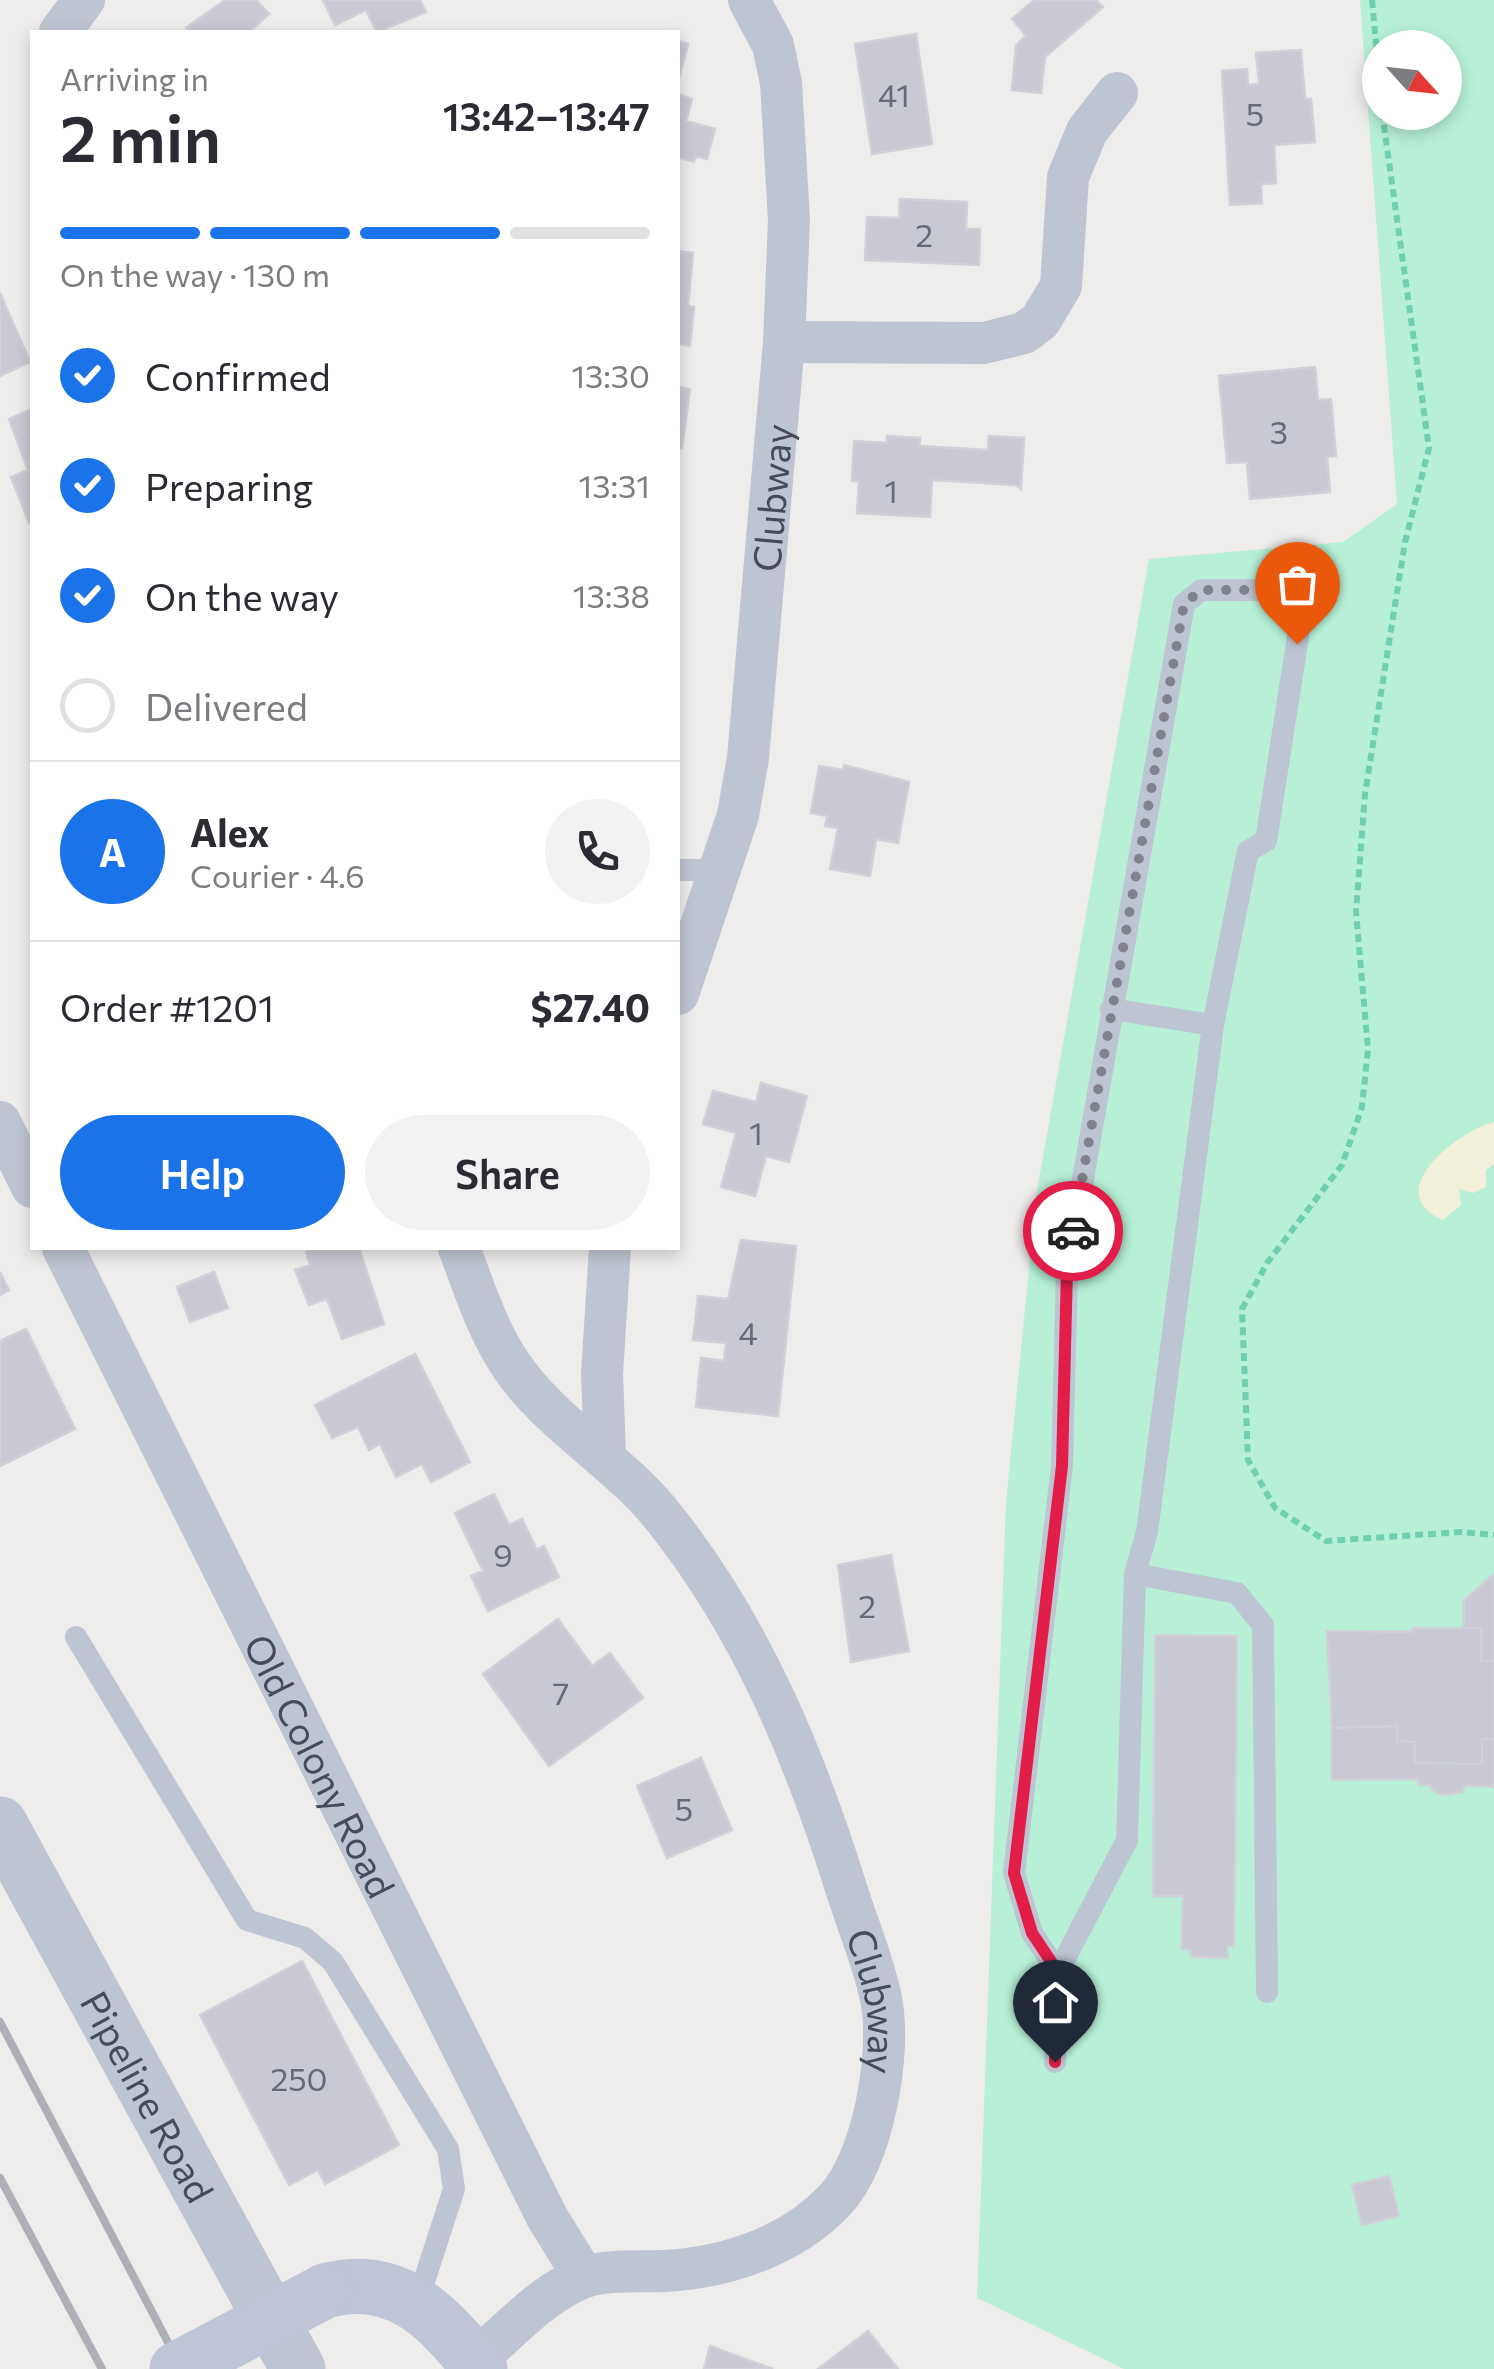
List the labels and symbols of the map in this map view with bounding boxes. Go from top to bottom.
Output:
north arrow [1362,30,1462,130]
house number: 41 [878,74,910,114]
house number: 5 [1246,93,1264,133]
house number: 2 [915,214,933,254]
house number: 3 [1270,411,1288,451]
street label: Clubway [741,422,800,573]
house number: 1 [884,470,898,510]
pin [1255,542,1340,645]
house number: 1 [749,1112,763,1152]
courier [1023,1181,1123,1281]
house number: 4 [738,1312,758,1352]
house number: 9 [493,1534,513,1574]
house number: 2 [858,1585,876,1625]
street label: Old Colony Road [236,1626,407,1904]
house number: 7 [553,1672,569,1712]
house number: 5 [675,1788,693,1828]
street label: Clubway [838,1922,908,2076]
pin [1013,1960,1098,2063]
street label: Pipeline Road [72,1982,225,2210]
house number: 250 [270,2058,328,2098]

